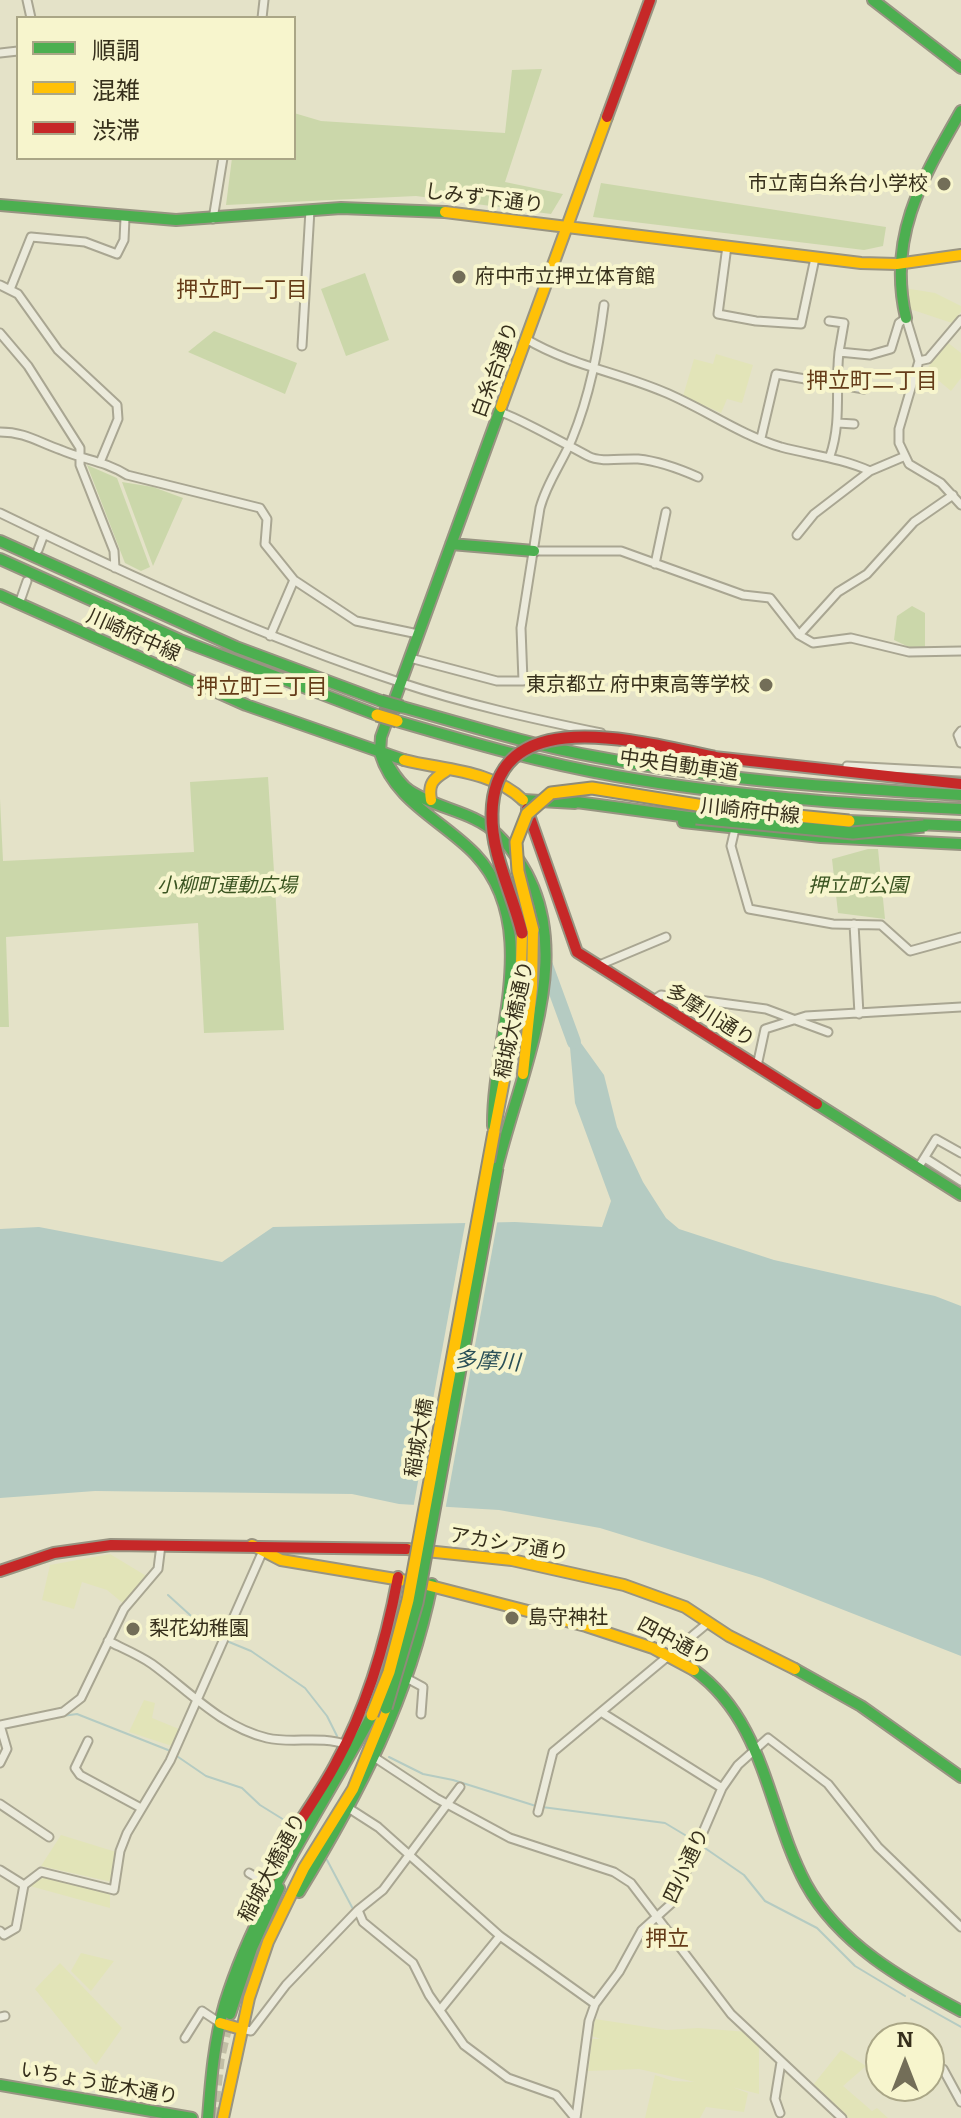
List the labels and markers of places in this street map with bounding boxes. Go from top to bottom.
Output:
place label: 市立南白糸台小学校 [748,172,928,196]
marker: 市立南白糸台小学校 [935,175,953,193]
place label: 府中市立押立体育館 [475,265,655,289]
marker: 府中市立押立体育館 [450,268,468,286]
place label: 東京都立 府中東高等学校 [526,673,750,697]
marker: 東京都立 府中東高等学校 [757,676,775,694]
place label: 島守神社 [528,1606,608,1630]
marker: 島守神社 [503,1609,521,1627]
place label: 梨花幼稚園 [149,1617,249,1641]
marker: 梨花幼稚園 [124,1620,142,1638]

